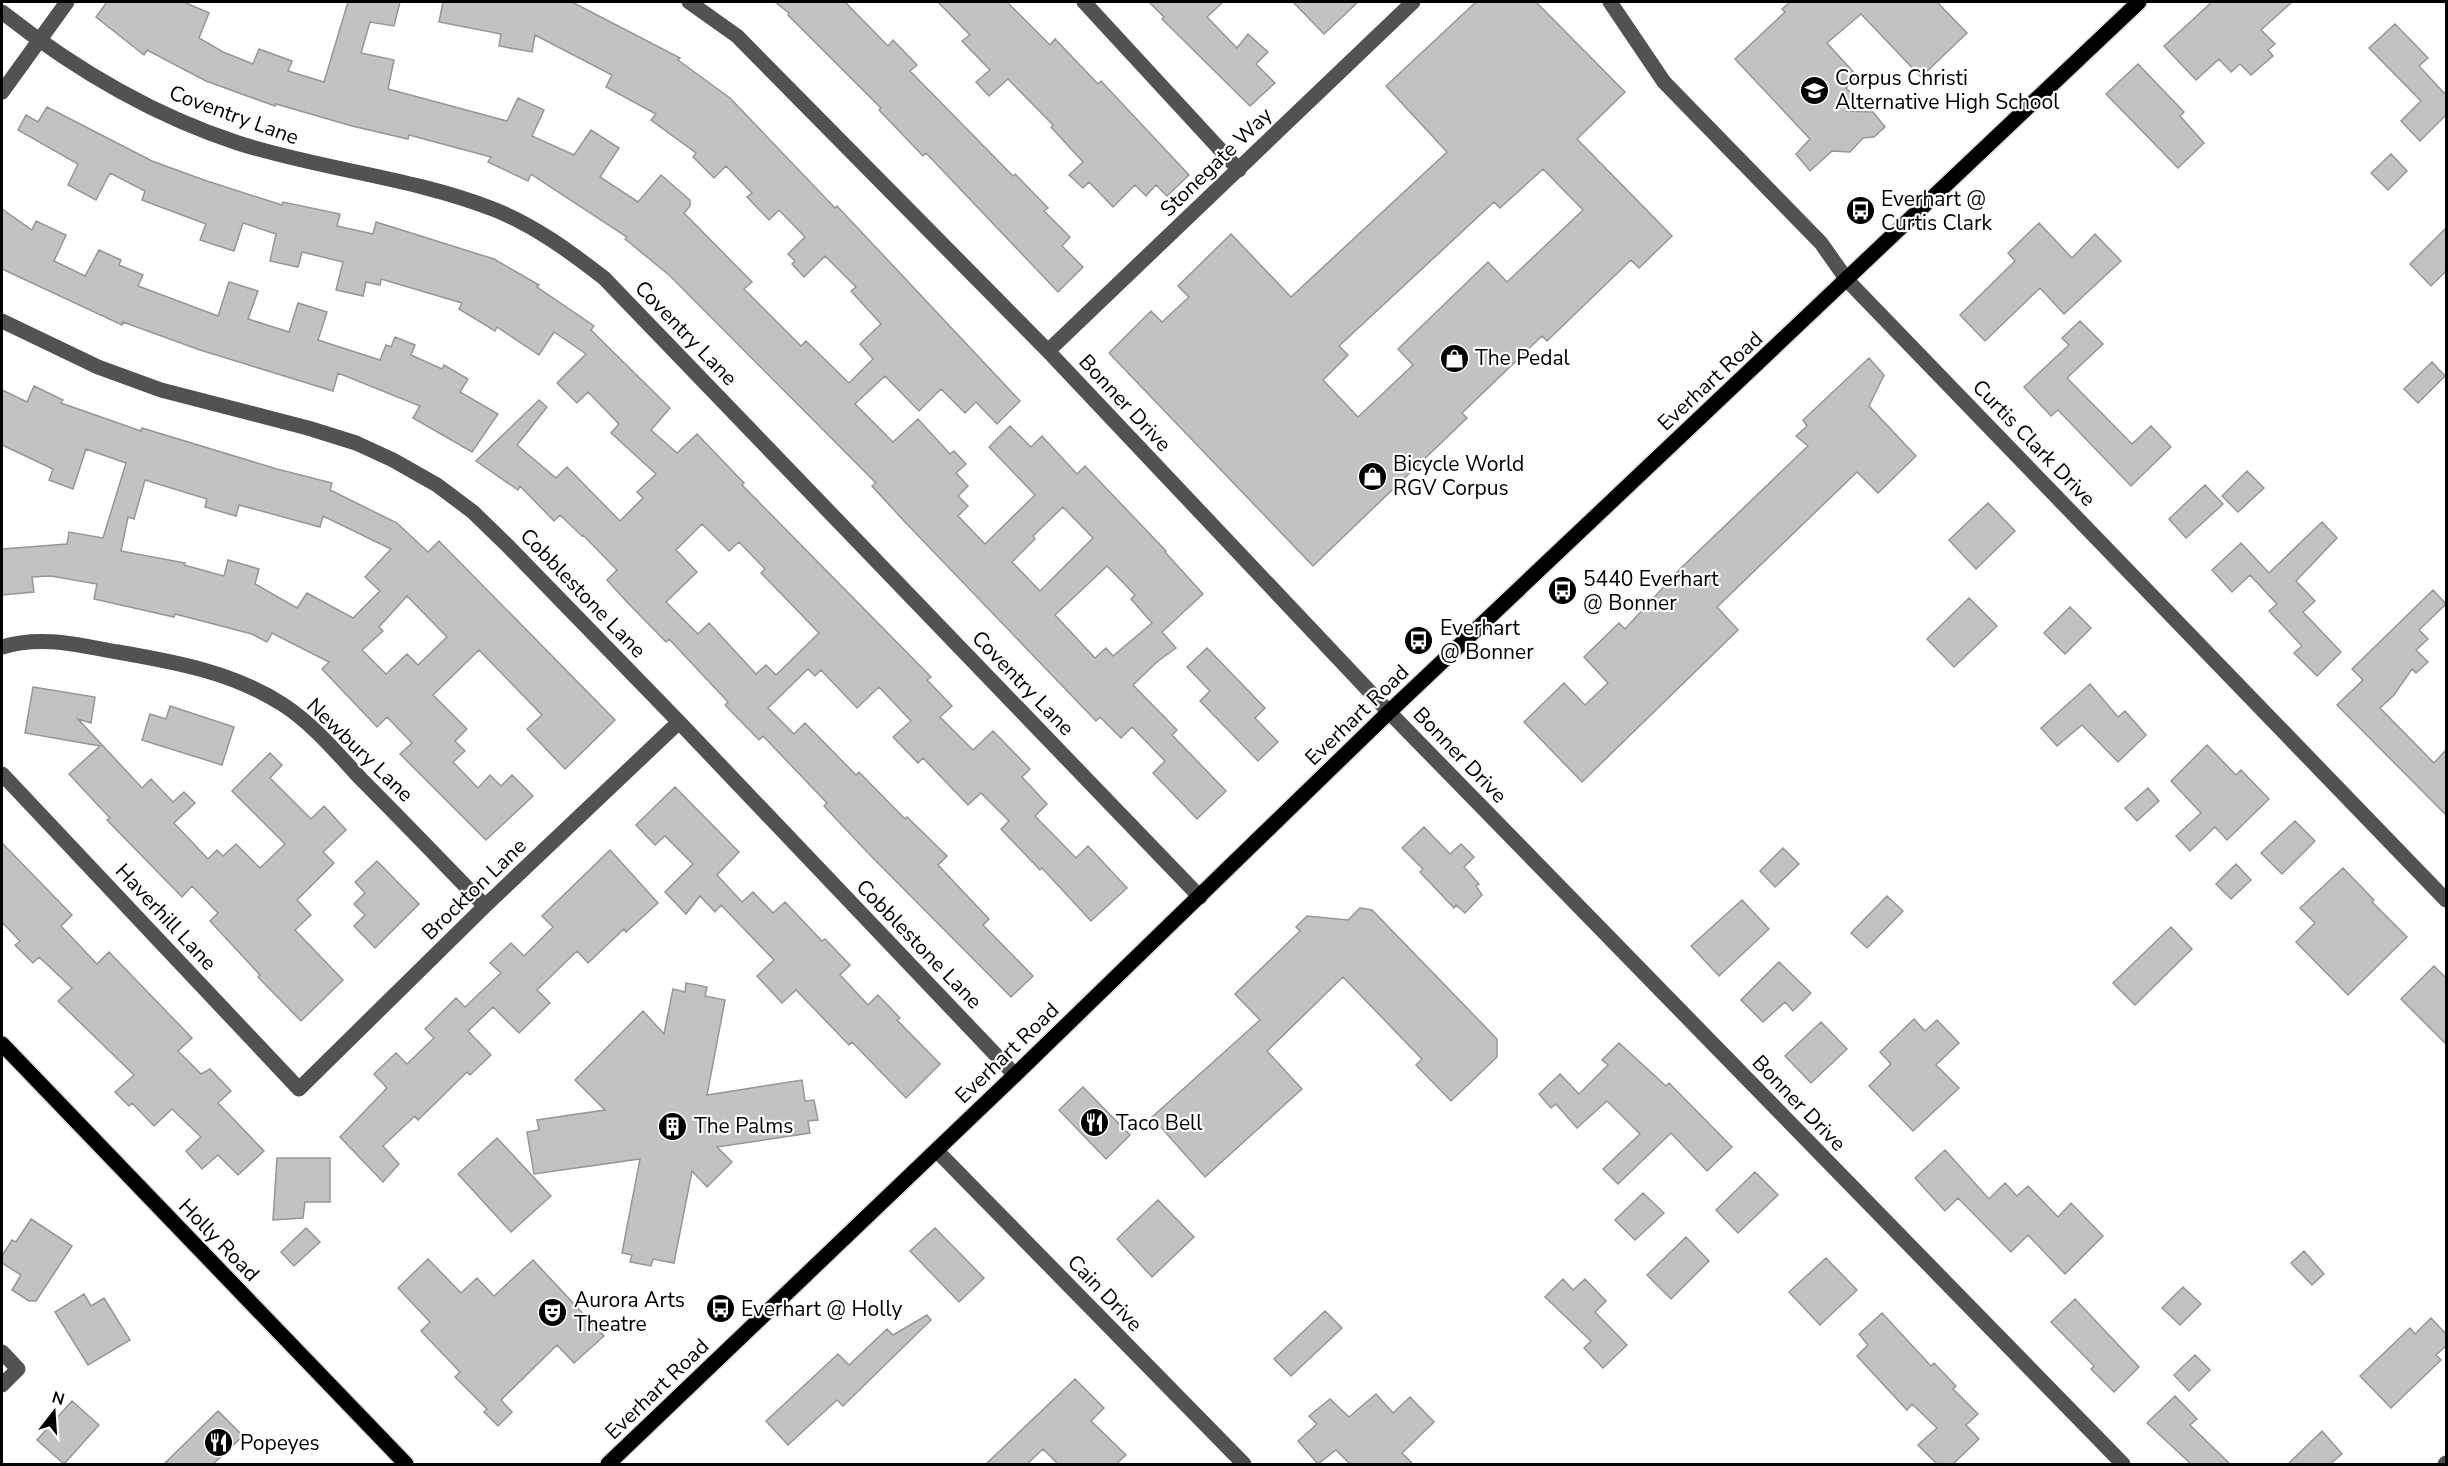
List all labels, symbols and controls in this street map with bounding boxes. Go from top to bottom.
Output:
place label: Corpus Christi Alternative High School [1835,64,2060,116]
school or university icon: Corpus Christi Alternative High School [1798,74,1830,106]
street label: Coventry Lane [165,79,303,151]
street label: Stonegate Way [1154,101,1278,223]
place label: Everhart @ Curtis Clark [1881,185,1992,237]
bus stop icon: Everhart @ Curtis Clark [1844,195,1876,227]
street label: Coventry Lane [629,274,743,392]
street label: Everhart Road [1651,325,1769,437]
shop icon: The Pedal [1438,342,1470,374]
place label: The Pedal [1475,344,1571,372]
street label: Bonner Drive [1073,348,1177,458]
street label: Curtis Clark Drive [1966,374,2102,512]
place label: Bicycle World RGV Corpus [1393,450,1524,502]
shop icon: Bicycle World RGV Corpus [1356,460,1388,492]
street label: Cobblestone Lane [514,522,652,664]
place label: 5440 Everhart @ Bonner [1583,565,1719,617]
bus stop icon: 5440 Everhart @ Bonner [1546,575,1578,607]
place label: Everhart @ Bonner [1440,614,1534,666]
street label: Coventry Lane [966,624,1080,742]
bus stop icon: Everhart @ Bonner [1403,624,1435,656]
street label: Everhart Road [1299,658,1415,772]
street label: Newbury Lane [301,692,419,808]
street label: Bonner Drive [1407,701,1513,809]
street label: Brockton Lane [416,832,532,946]
street label: Haverhill Lane [109,857,223,977]
street label: Cobblestone Lane [850,873,988,1015]
street label: Everhart Road [949,996,1065,1110]
street label: Bonner Drive [1746,1049,1852,1157]
restaurant icon: Taco Bell [1079,1107,1111,1139]
place label: Taco Bell [1116,1109,1203,1137]
building icon: The Palms [657,1110,689,1142]
place label: The Palms [694,1112,793,1140]
street label: Holly Road [172,1193,266,1287]
street label: Cain Drive [1061,1248,1149,1338]
place label: Aurora Arts Theatre [574,1286,685,1338]
bus stop icon: Everhart @ Holly [704,1293,736,1325]
place label: Everhart @ Holly [741,1295,902,1323]
theatre icon: Aurora Arts Theatre [537,1296,569,1328]
street label: Everhart Road [599,1332,715,1446]
north arrow [24,1382,84,1442]
text: N [49,1386,67,1411]
restaurant icon: Popeyes [203,1427,235,1459]
place label: Popeyes [240,1429,320,1457]

